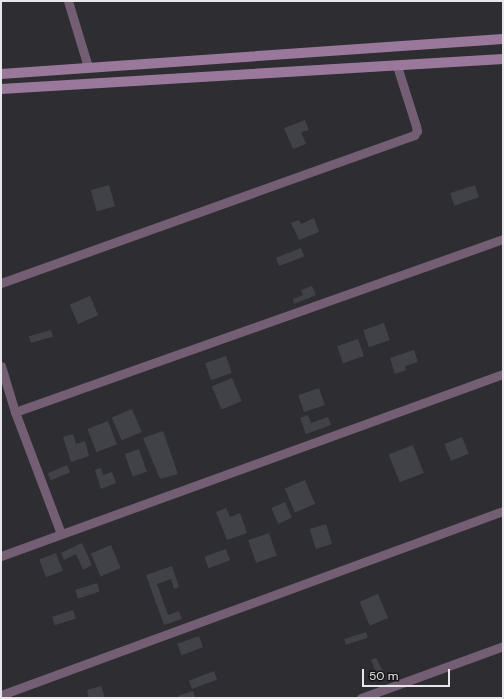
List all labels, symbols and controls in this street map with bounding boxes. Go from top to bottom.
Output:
scale bar [364,661,452,687]
text: 50 m [369,668,398,684]

